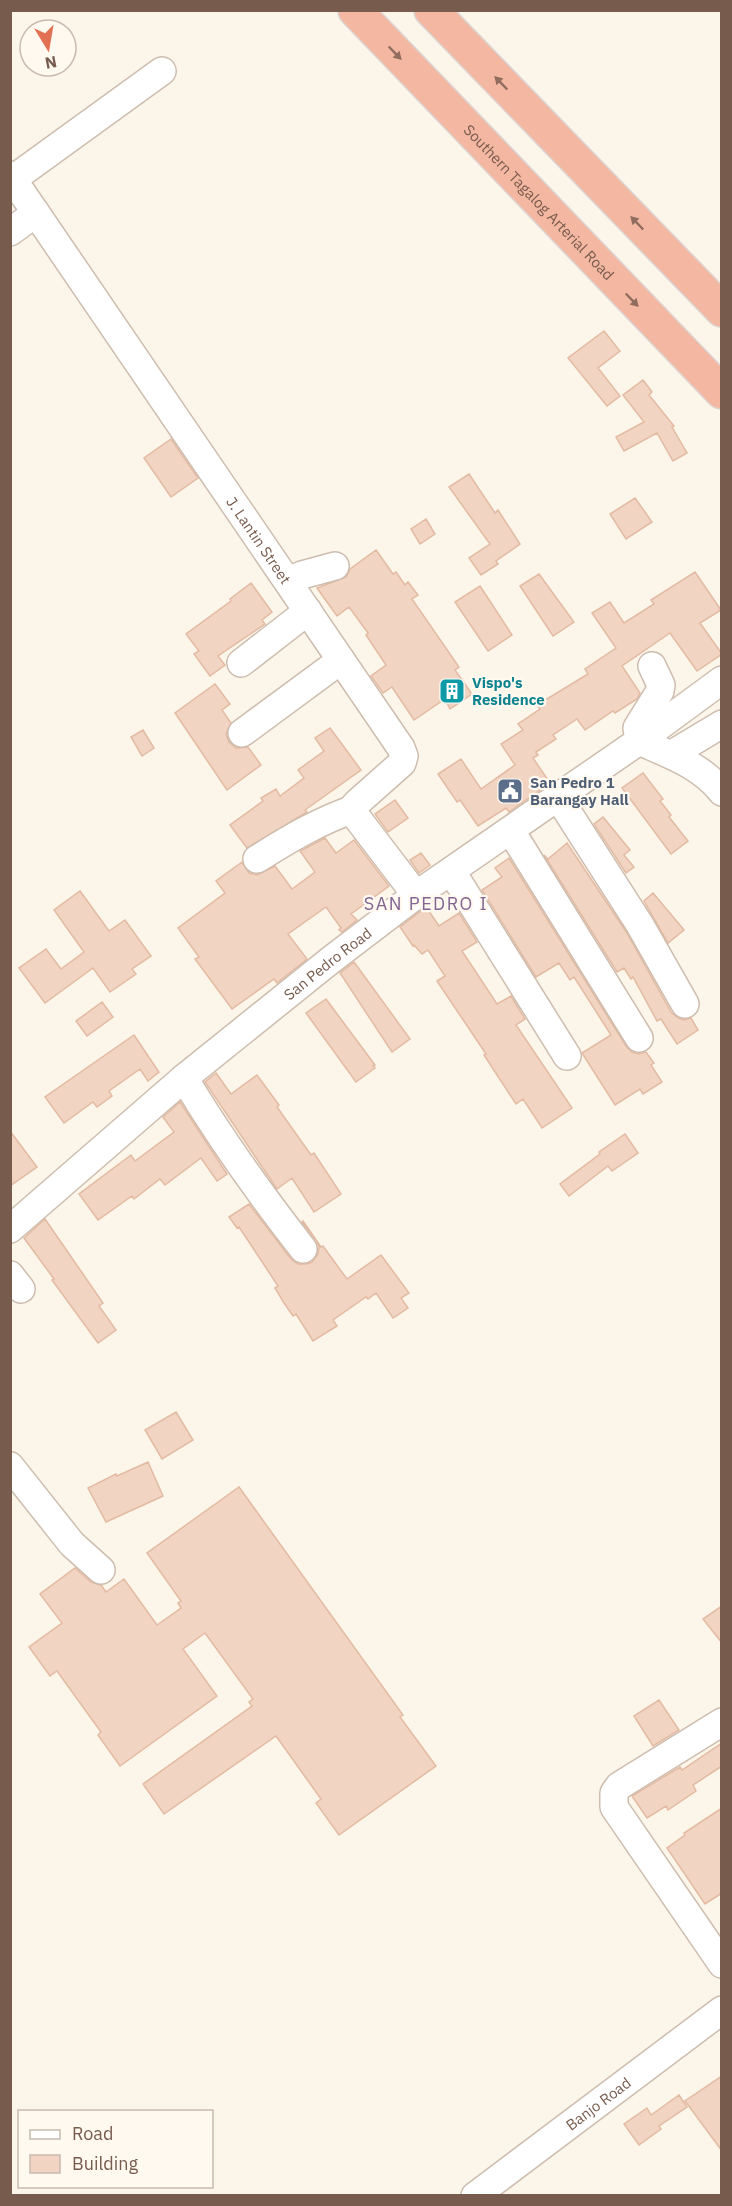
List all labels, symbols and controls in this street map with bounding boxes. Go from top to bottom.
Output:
north arrow [18,18,78,78]
one-way arrow [387,46,401,60]
text: N [43,52,58,74]
one-way arrow [494,75,508,90]
street label: Southern Tagalog Arterial Road [460,120,618,284]
one-way arrow [630,215,644,230]
one-way arrow [625,292,639,307]
street label: J. Lantin Street [223,493,296,587]
place label: Vispo's Residence [472,673,545,709]
building icon: Vispo's Residence [437,676,467,706]
place label: San Pedro 1 Barangay Hall [530,773,629,809]
public building icon: San Pedro 1 Barangay Hall [495,776,525,806]
district label: SAN PEDRO I [364,892,488,915]
street label: San Pedro Road [280,923,375,1004]
street label: Banjo Road [562,2073,634,2134]
legend [18,2110,213,2188]
text: Road [72,2122,113,2145]
text: Building [72,2152,139,2175]

